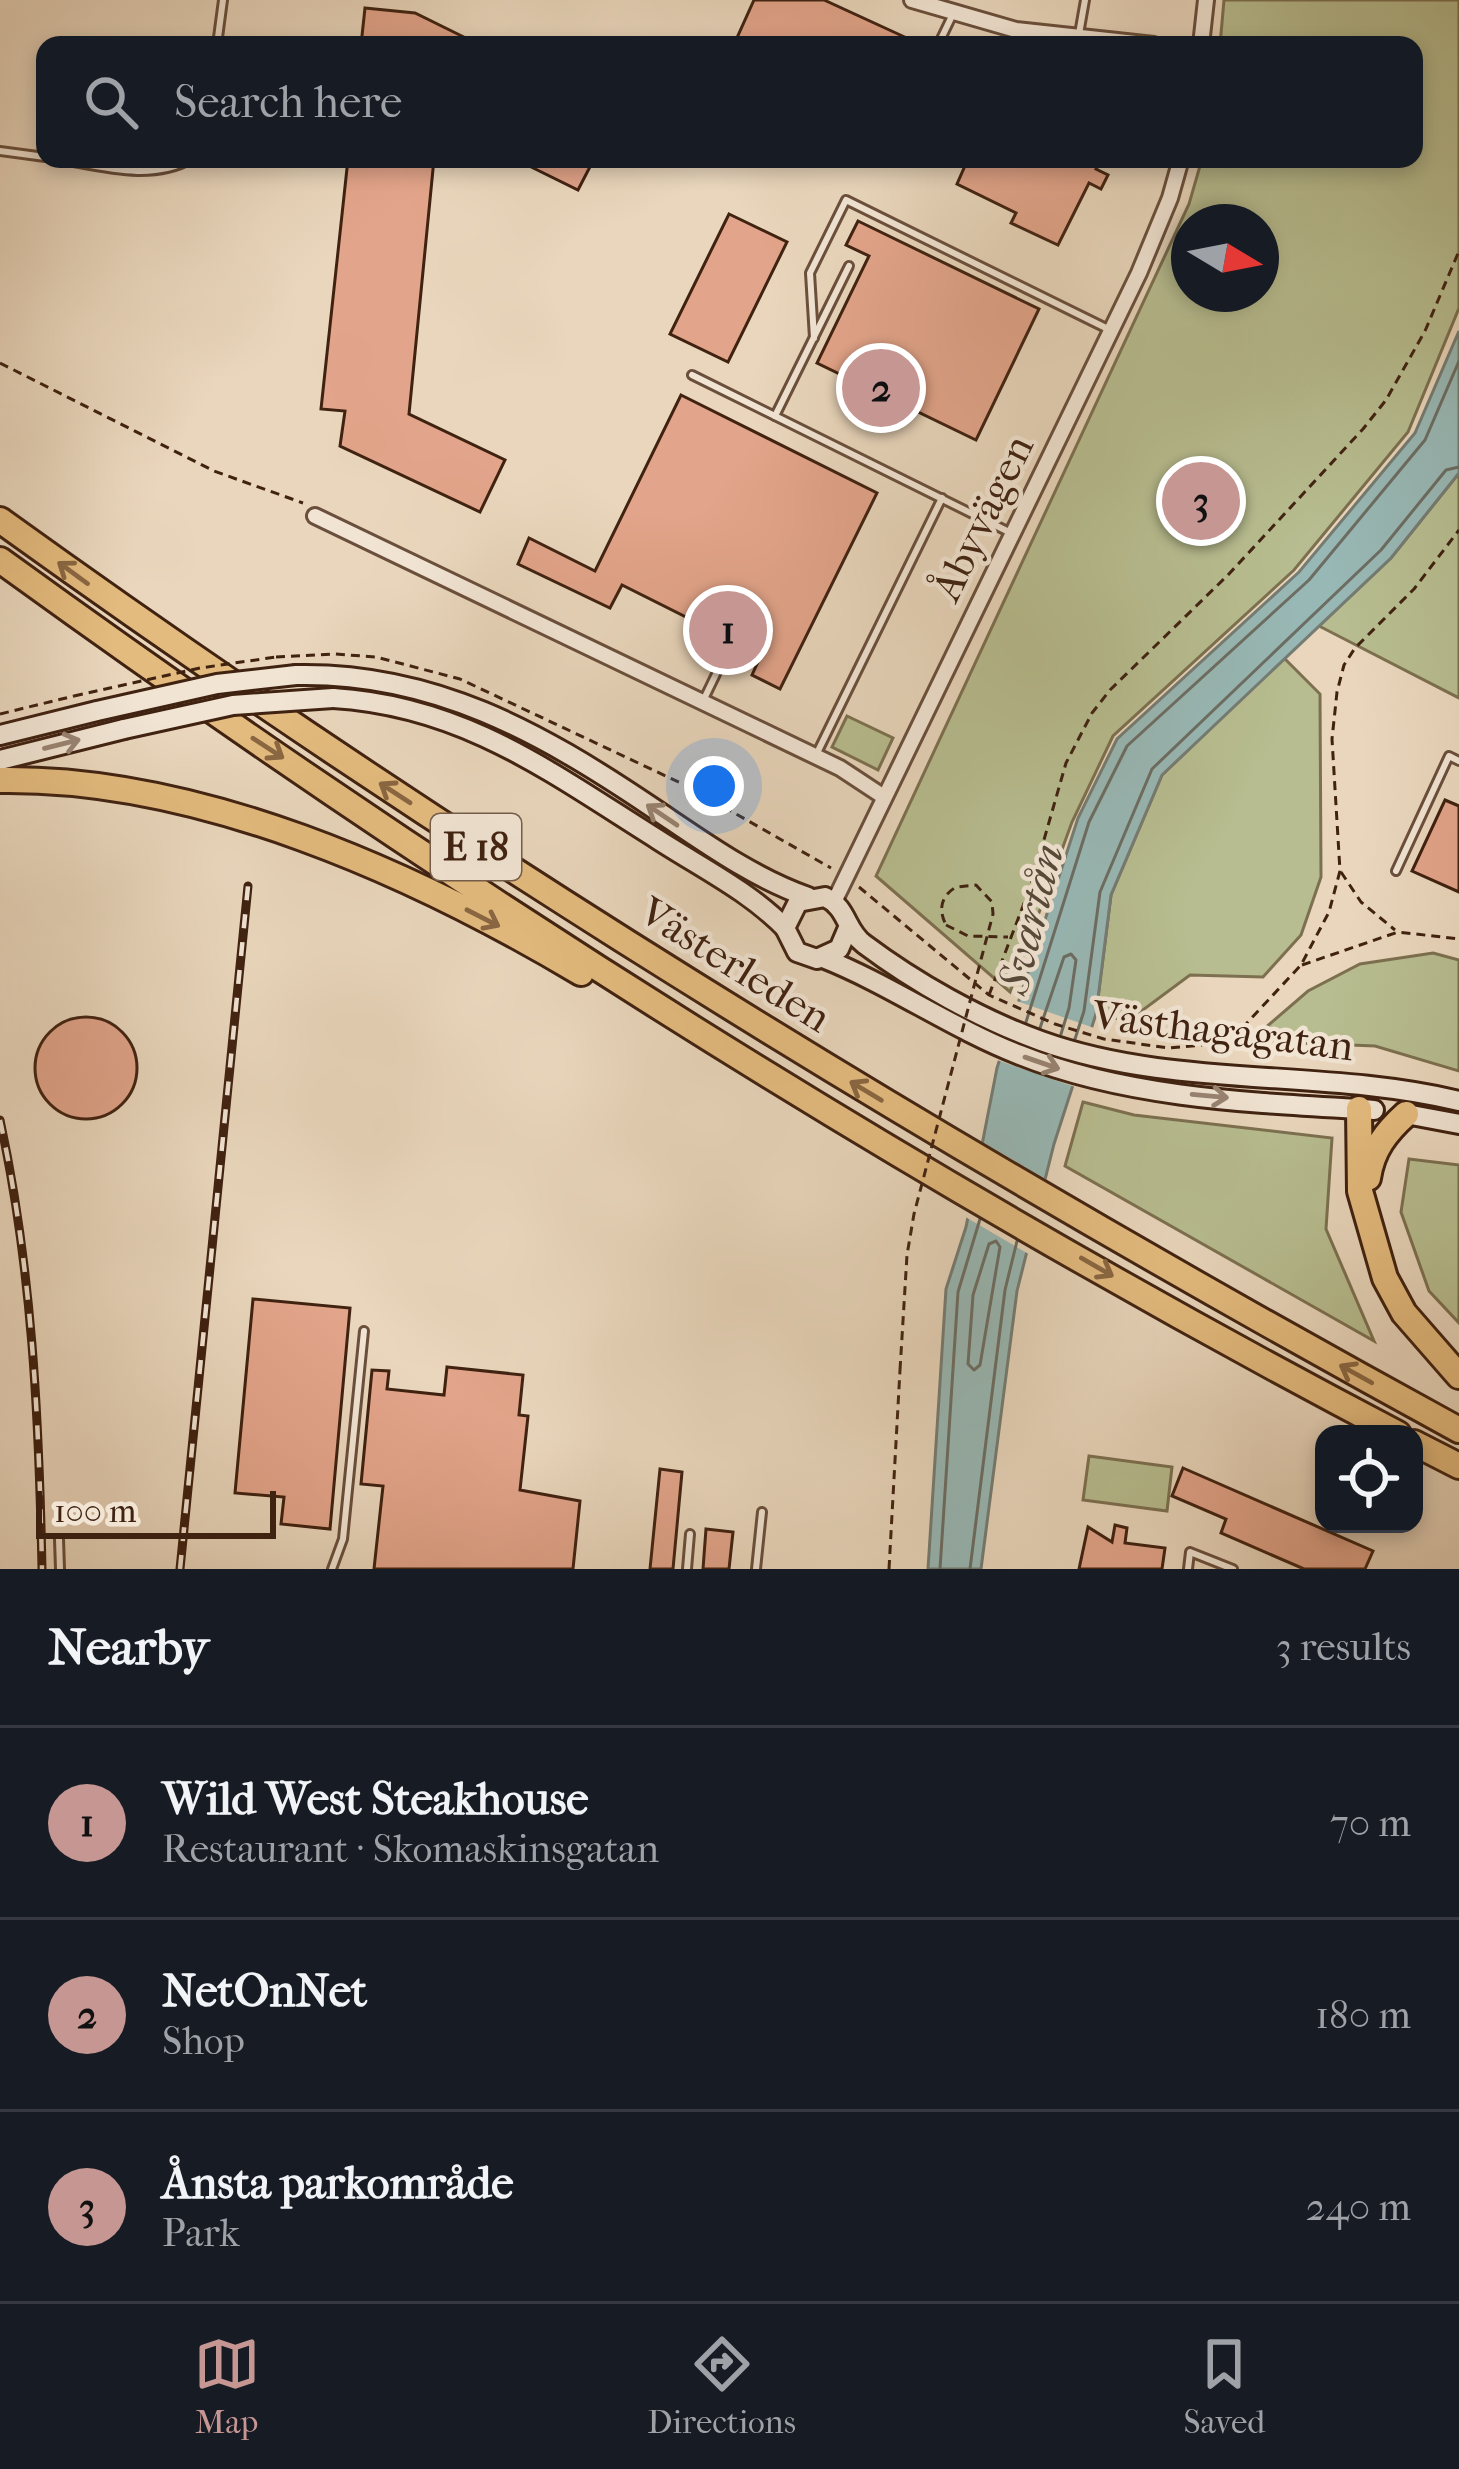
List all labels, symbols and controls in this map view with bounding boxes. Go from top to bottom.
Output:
search box [36,36,1423,168]
icon: search [78,69,144,135]
text: Search here [174,76,402,129]
north arrow [1171,204,1279,312]
pin: 2 [842,343,920,433]
street label: Åbyvägen [920,427,1044,611]
pin: 3 [1162,456,1240,546]
one-way arrow [57,561,90,586]
pin: 1 [689,585,767,675]
one-way arrow [42,732,80,754]
one-way arrow [250,735,284,760]
your location [684,756,744,816]
one-way arrow [378,781,412,806]
one-way arrow [646,802,680,827]
road number: E 18 [431,814,521,880]
water label: Svartån [987,839,1075,1000]
street label: Västerleden [630,887,839,1043]
one-way arrow [465,908,501,931]
street label: Västhagagatan [1089,991,1356,1071]
one-way arrow [1023,1054,1060,1075]
one-way arrow [850,1079,884,1103]
one-way arrow [1190,1085,1229,1108]
one-way arrow [1078,1256,1113,1280]
one-way arrow [1340,1362,1375,1385]
map controls [1315,1425,1423,1533]
button: locate [1315,1425,1423,1533]
scale bar [36,1485,276,1538]
text: 100 m [54,1492,137,1531]
text: Nearby [48,1617,209,1677]
text: 3 results [1276,1624,1411,1670]
text: Wild West Steakhouse [162,1773,589,1826]
text: 1 [80,1800,94,1846]
text: 70 m [1330,1800,1411,1846]
text: Restaurant · Skomaskinsgatan [162,1826,659,1872]
text: NetOnNet [162,1965,367,2018]
text: 2 [77,1992,97,2038]
text: 180 m [1315,1992,1411,2038]
text: Shop [162,2018,245,2064]
text: Ånsta parkområde [162,2157,514,2210]
text: 3 [79,2184,95,2230]
text: 240 m [1306,2184,1411,2230]
text: Park [162,2210,240,2256]
tab: Map [194,2331,260,2442]
tab: Directions [647,2331,796,2442]
tab: Saved [1183,2331,1265,2442]

